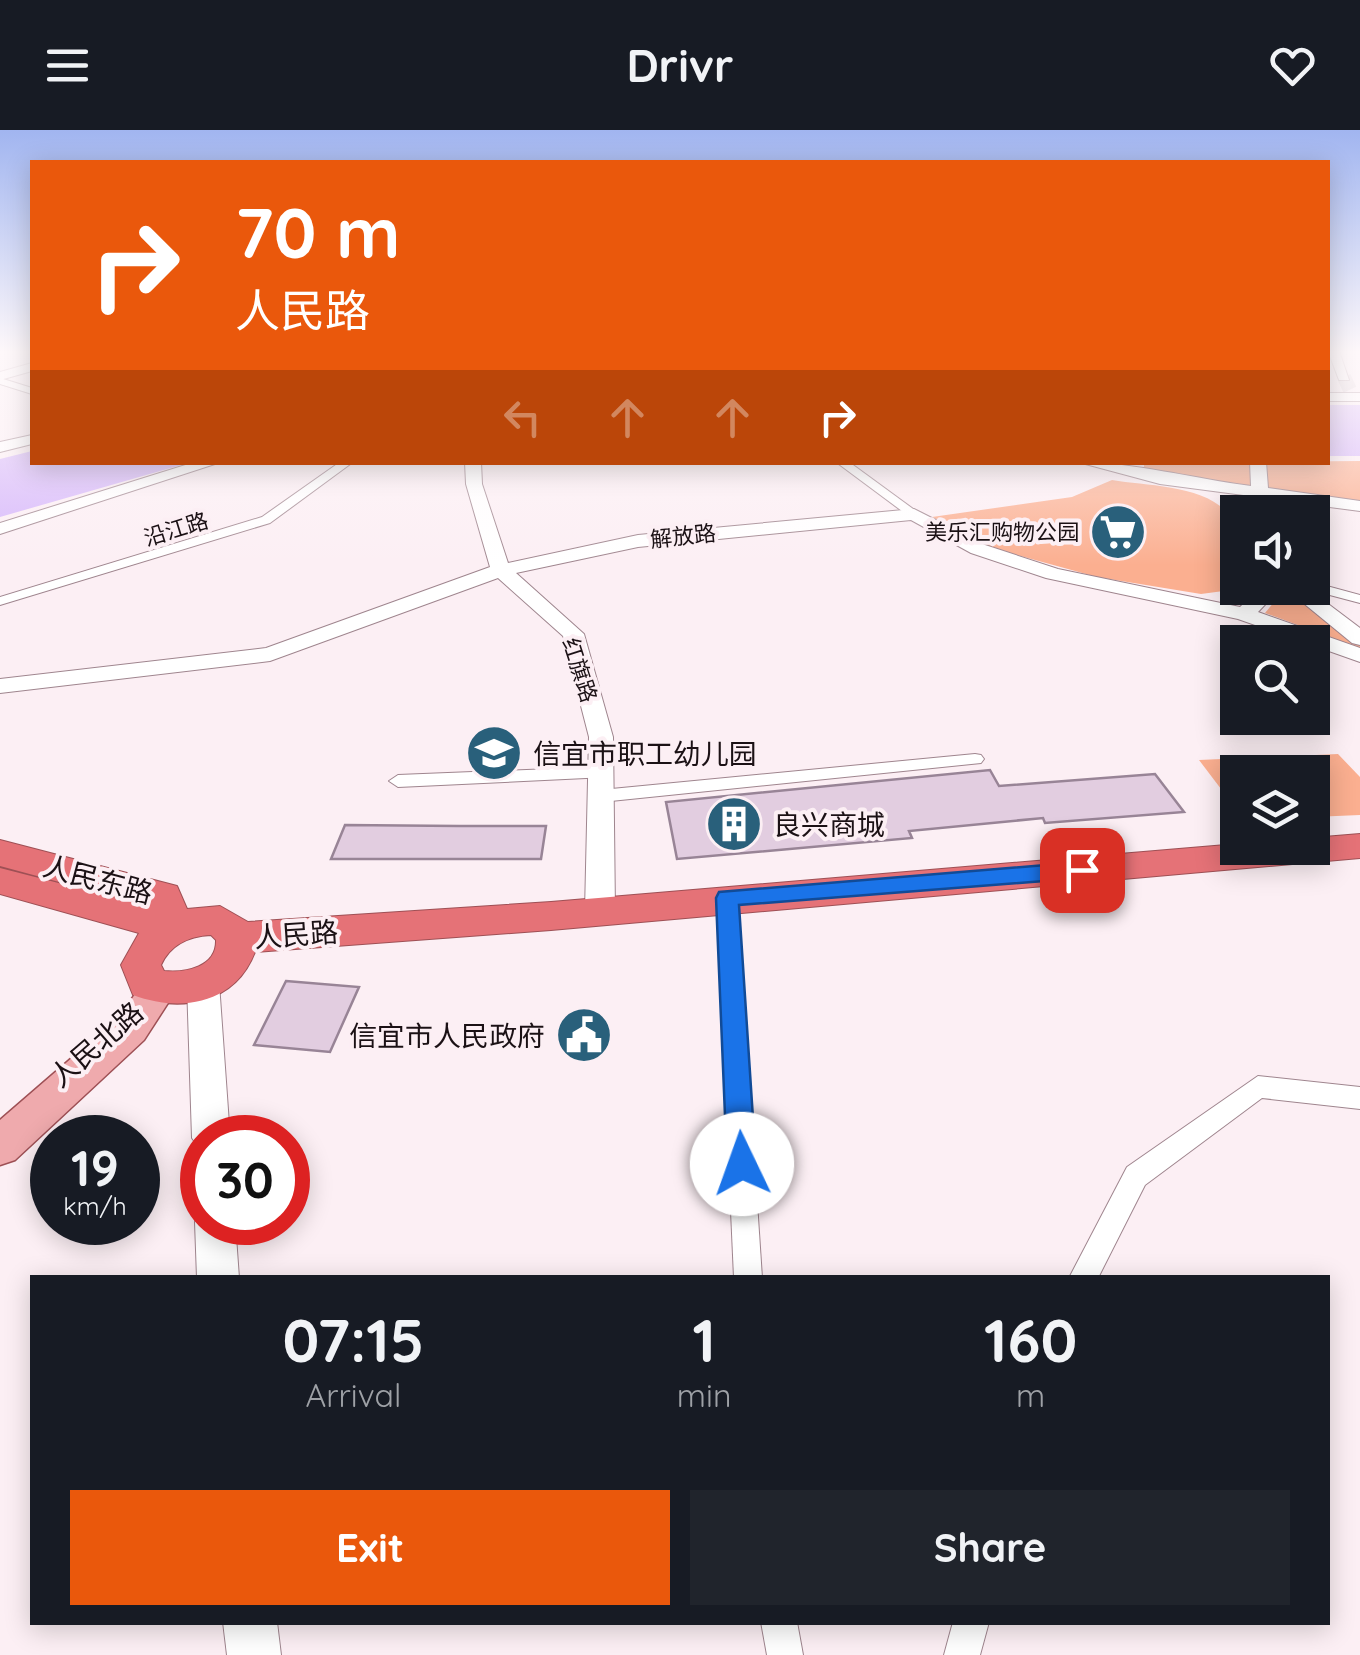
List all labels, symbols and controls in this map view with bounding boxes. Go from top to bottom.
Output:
text: Drivr [626,37,734,93]
icon: menu [40,38,95,93]
icon: heart [1265,38,1320,93]
text: 70 m [235,188,401,276]
icon: right [70,200,200,330]
text: 人民路 [235,282,370,338]
icon: left [495,390,550,445]
icon: ahead [600,390,655,445]
icon: ahead [705,390,760,445]
icon: right [810,390,865,445]
map controls [1220,495,1330,865]
button: sound [1220,495,1330,605]
supermarket icon: 美乐汇购物公园 [1088,502,1148,562]
street label: 沿江路 [140,506,212,552]
place label: 美乐汇购物公园 [925,518,1079,546]
street label: 解放路 [649,519,717,553]
button: search [1220,625,1330,735]
street label: 红旗路 [556,634,604,706]
school or university icon: 信宜市职工幼儿园 [464,723,524,783]
place label: 信宜市职工幼儿园 [533,736,757,771]
button: layers [1220,755,1330,865]
building icon: 良兴商城 [704,794,764,854]
place label: 良兴商城 [773,807,885,842]
pin [1040,828,1125,913]
icon: arrive [1055,843,1110,898]
street label: 人民东路 [39,848,157,910]
street label: 人民路 [253,914,339,954]
street label: 人民北路 [42,994,150,1094]
public building icon: 信宜市人民政府 [554,1005,614,1065]
place label: 信宜市人民政府 [349,1018,545,1053]
position arrow [690,1112,794,1216]
speed limit sign: 30 [180,1115,310,1245]
text: 19 [71,1136,119,1199]
text: km/h [63,1190,127,1221]
text: 07:15 [283,1302,424,1377]
text: 1 [692,1302,716,1377]
text: 160 [984,1302,1077,1377]
text: Arrival [306,1375,401,1415]
text: min [677,1375,731,1415]
text: m [1016,1375,1045,1415]
button: Exit [70,1490,670,1605]
button: Share [690,1490,1290,1605]

